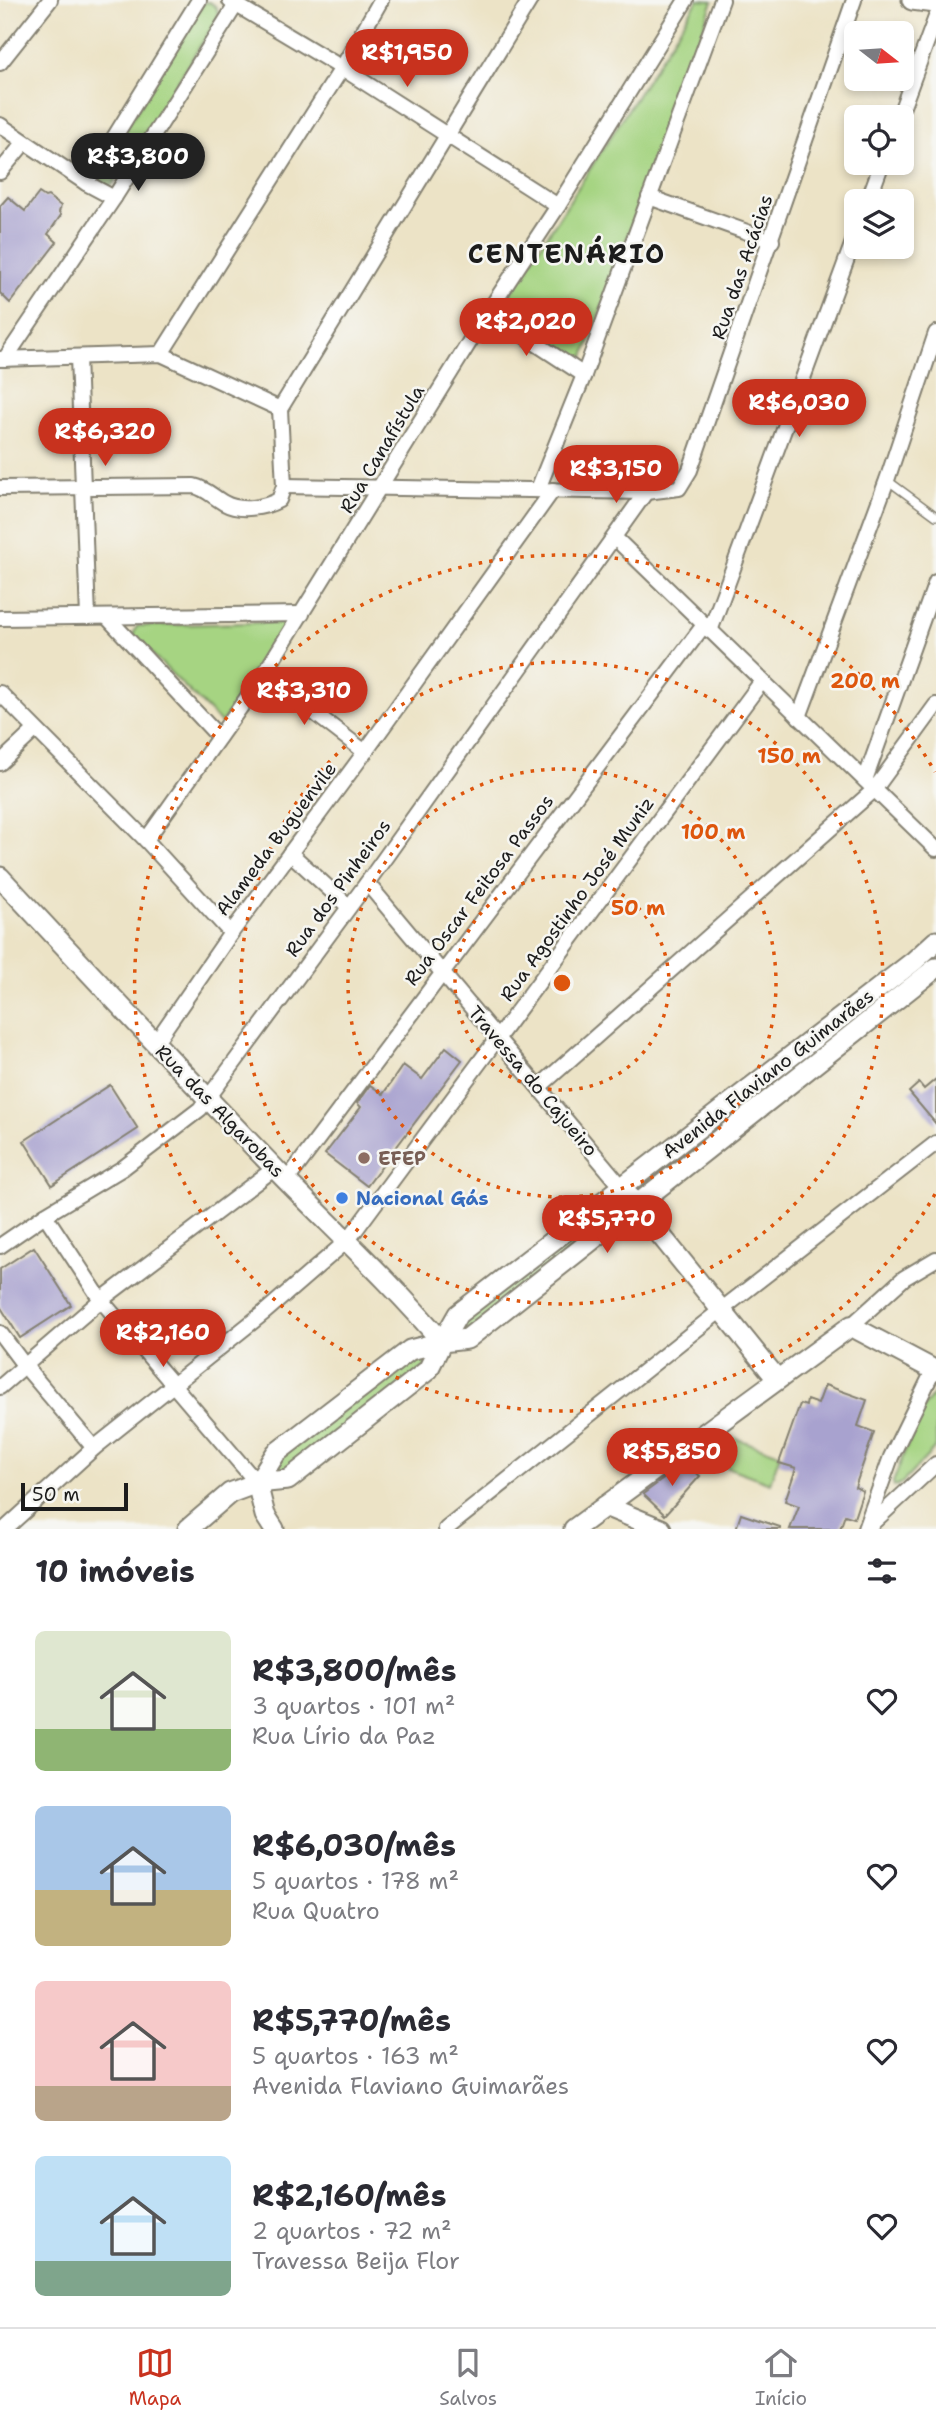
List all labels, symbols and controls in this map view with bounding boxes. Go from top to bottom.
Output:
north arrow [844,21,914,91]
map controls [844,21,914,259]
pin: R$1,950 [342,29,472,89]
text: R$1,950 [361,37,453,67]
button: locate [844,105,914,175]
pin: R$3,800 [73,134,203,193]
text: R$3,800 [87,141,189,171]
button: layers [844,189,914,259]
street label: Rua das Acácias [705,191,779,343]
district label: CENTENÁRIO [468,235,666,271]
pin: R$2,020 [461,298,591,358]
text: R$2,020 [476,306,576,336]
street label: Rua Canafístula [334,380,430,518]
pin: R$6,030 [734,380,864,439]
text: R$6,030 [748,387,850,417]
pin: R$6,320 [40,408,170,468]
text: R$6,320 [54,416,156,446]
pin: R$3,150 [551,446,681,505]
text: R$3,150 [570,453,662,483]
text: 200 m [830,667,900,695]
pin: R$3,310 [239,668,369,727]
text: R$3,310 [257,675,351,705]
text: 150 m [757,742,821,770]
street label: Alameda Buguenvile [210,757,342,921]
street label: Rua Oscar Feitosa Passos [399,789,559,991]
street label: Rua Agostinho José Muniz [494,792,660,1006]
street label: Rua dos Pinheiros [280,814,396,962]
text: 100 m [681,818,745,846]
text: 50 m [611,894,665,922]
centre of rings [550,971,574,995]
street label: Avenida Flaviano Guimarães [657,983,879,1165]
street label: Travessa do Cajueiro [463,1000,603,1162]
street label: Rua das Algarobas [150,1039,290,1183]
place label: EFEP [378,1146,426,1171]
marker: EFEP [356,1150,372,1166]
place label: Nacional Gás [356,1186,489,1211]
marker: Nacional Gás [334,1190,350,1206]
pin: R$5,770 [542,1196,672,1255]
text: R$5,770 [558,1203,656,1233]
pin: R$2,160 [98,1310,228,1369]
text: R$2,160 [116,1317,210,1347]
pin: R$5,850 [607,1428,737,1488]
text: R$5,850 [623,1436,721,1466]
scale bar [21,1480,128,1512]
text: 50 m [32,1482,80,1507]
text: 10 imóveis [35,1551,195,1592]
icon: filters [863,1552,901,1590]
text: R$3,800/mês [252,1650,457,1691]
icon: home [91,1659,175,1743]
icon: heart [863,1682,901,1720]
text: 3 quartos · 101 m² [252,1691,455,1721]
text: Rua Lírio da Paz [252,1721,436,1751]
text: R$6,030/mês [252,1825,456,1866]
icon: home [91,1834,175,1918]
icon: heart [863,1857,901,1895]
text: 5 quartos · 178 m² [252,1866,459,1896]
text: Rua Quatro [252,1896,380,1926]
text: R$5,770/mês [252,2000,451,2041]
icon: home [91,2009,175,2093]
icon: heart [863,2032,901,2070]
text: 5 quartos · 163 m² [252,2041,459,2071]
text: Avenida Flaviano Guimarães [252,2071,569,2101]
text: R$2,160/mês [252,2175,446,2216]
icon: home [91,2184,175,2268]
icon: heart [863,2207,901,2245]
text: 2 quartos · 72 m² [252,2216,452,2246]
text: Travessa Beija Flor [252,2246,460,2276]
tab: Mapa [129,2344,181,2411]
tab: Salvos [439,2344,497,2411]
tab: Início [755,2344,807,2411]

